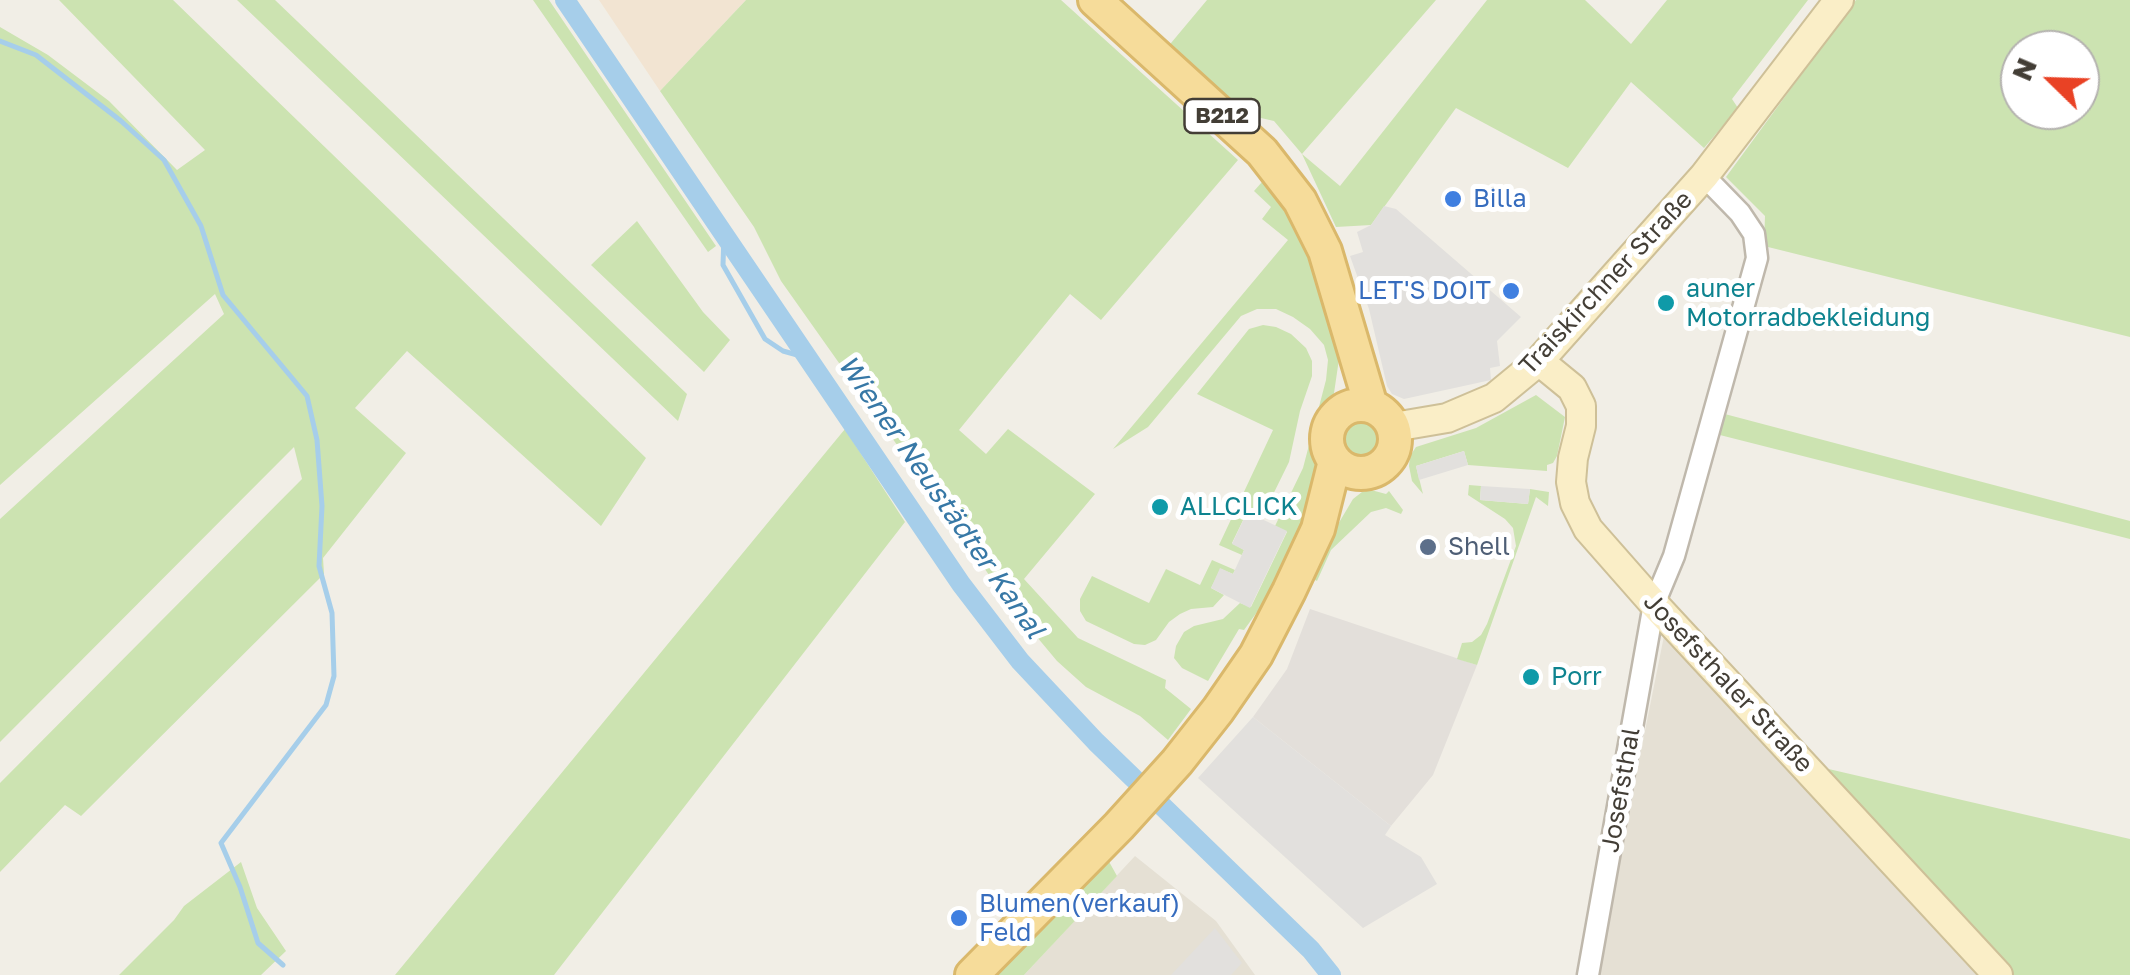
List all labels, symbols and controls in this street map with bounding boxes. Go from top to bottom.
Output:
north arrow [2000,30,2100,130]
text: N [2004,53,2043,85]
road number: B212 [1184,99,1260,133]
place label: Billa [1473,184,1527,214]
street label: Traiskirchner Straße [1513,185,1699,381]
marker: Billa [1442,188,1464,210]
place label: auner Motorradbekleidung [1686,274,1930,333]
place label: LET'S DOIT [1358,276,1491,306]
marker: LET'S DOIT [1500,280,1522,302]
marker: auner Motorradbekleidung [1655,292,1677,314]
water label: Wiener Neustädter Kanal [830,349,1052,645]
place label: ALLCLICK [1180,492,1298,522]
marker: ALLCLICK [1149,496,1171,518]
place label: Shell [1448,532,1510,562]
marker: Shell [1417,536,1439,558]
street label: Josefsthaler Straße [1637,587,1819,779]
place label: Porr [1551,662,1602,692]
marker: Porr [1520,666,1542,688]
street label: Josefsthal [1595,725,1647,855]
place label: Blumen(verkauf) Feld [979,889,1180,948]
marker: Blumen(verkauf) Feld [948,907,970,929]

